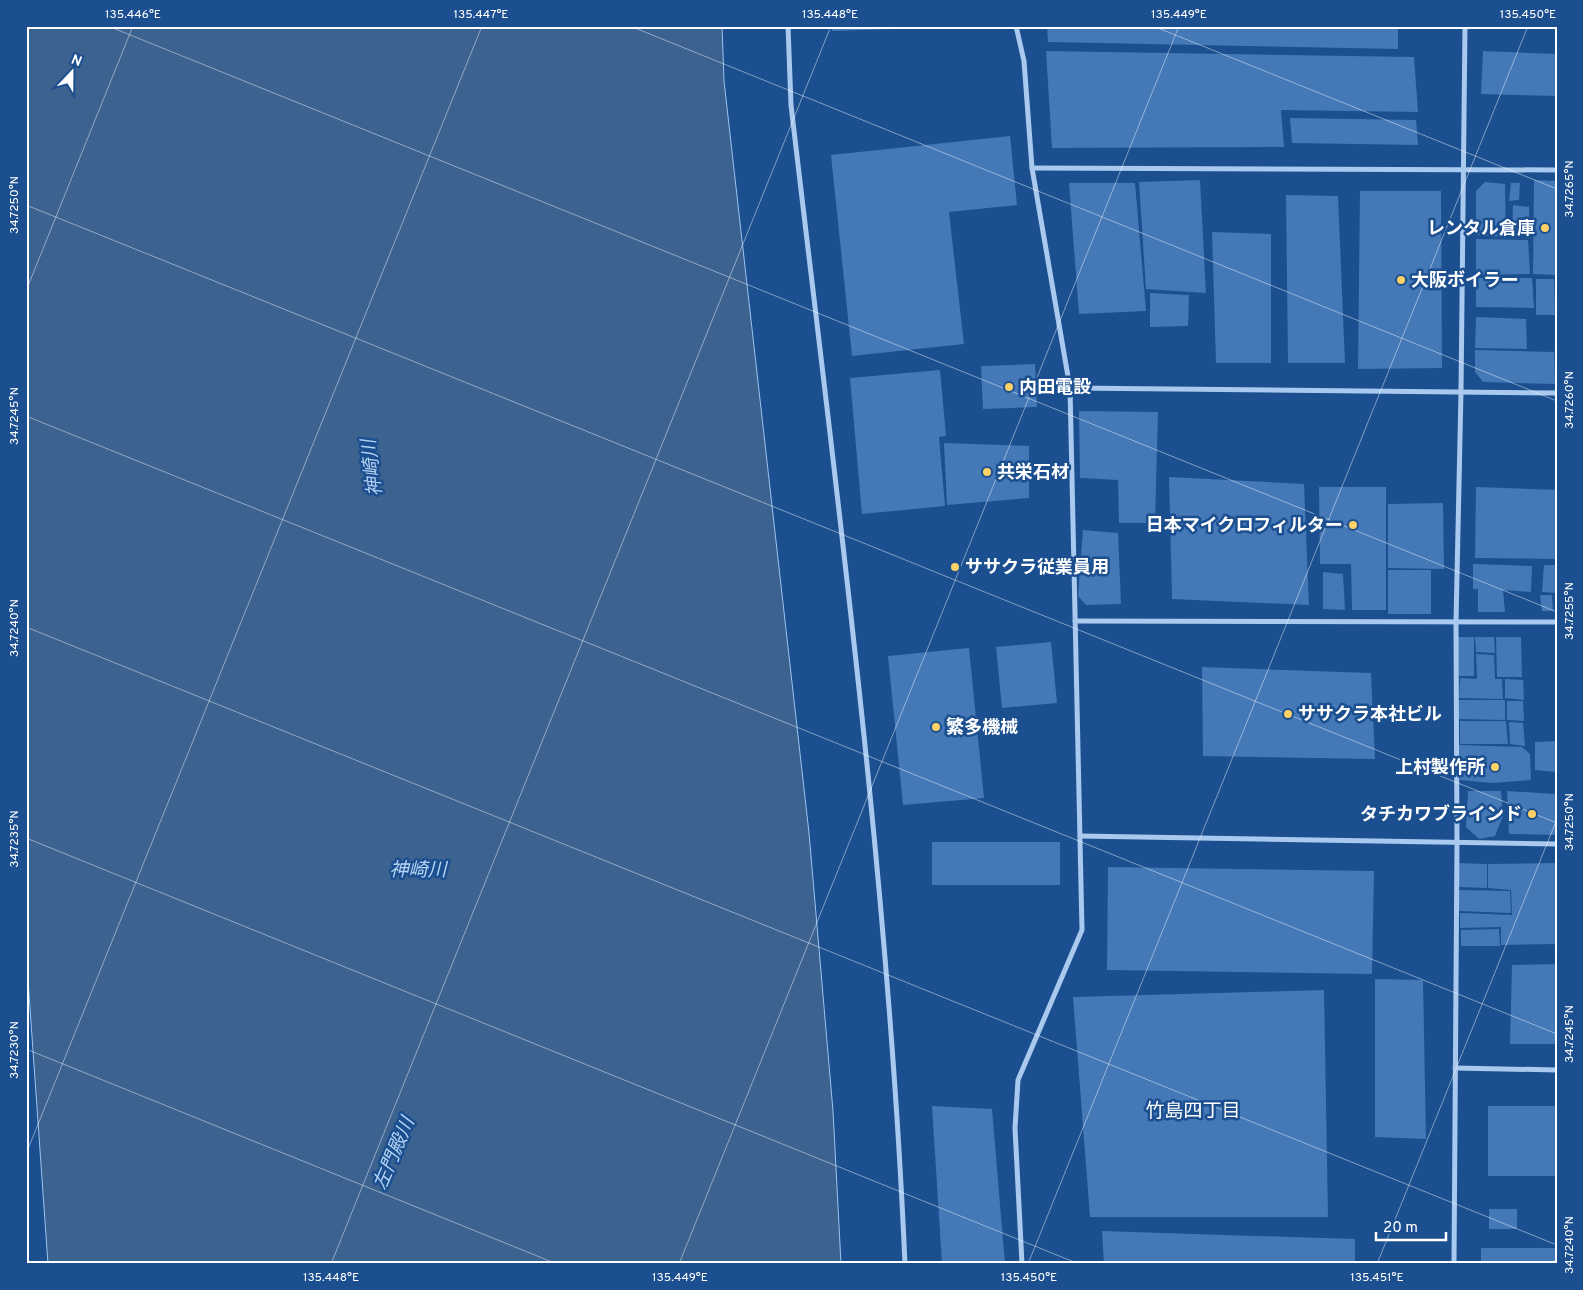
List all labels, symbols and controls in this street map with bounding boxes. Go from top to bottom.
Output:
text: 135.446°E [105,7,161,23]
text: 135.447°E [454,7,509,23]
text: 135.448°E [802,7,858,23]
text: 135.449°E [1151,7,1207,23]
text: 135.450°E [1500,7,1556,23]
north arrow [48,48,98,98]
text: N [68,52,84,71]
text: 34.7265°N [1562,160,1578,218]
text: 34.7250°N [7,176,23,234]
place label: レンタル倉庫 [1427,218,1535,241]
marker: レンタル倉庫 [1539,222,1551,234]
place label: 大阪ボイラー [1411,270,1519,293]
marker: 大阪ボイラー [1395,274,1407,286]
text: 34.7260°N [1562,371,1578,429]
place label: 内田電設 [1019,377,1091,400]
marker: 内田電設 [1003,381,1015,393]
text: 34.7245°N [7,387,23,445]
water label: 神崎川 [357,436,388,498]
place label: 共栄石材 [997,462,1069,485]
marker: 共栄石材 [981,466,993,478]
place label: 日本マイクロフィルター [1146,515,1343,538]
marker: 日本マイクロフィルター [1347,519,1359,531]
place label: ササクラ従業員用 [965,557,1109,580]
marker: ササクラ従業員用 [949,561,961,573]
text: 34.7255°N [1562,582,1578,640]
text: 34.7240°N [7,599,23,657]
place label: ササクラ本社ビル [1298,704,1442,727]
marker: ササクラ本社ビル [1282,708,1294,720]
place label: 繁多機械 [946,716,1018,740]
marker: 繁多機械 [930,721,942,733]
place label: 上村製作所 [1395,757,1485,780]
marker: 上村製作所 [1489,761,1501,773]
text: 34.7250°N [1562,793,1578,851]
place label: タチカワブラインド [1360,804,1522,827]
marker: タチカワブラインド [1526,808,1538,820]
text: 34.7235°N [7,810,23,868]
water label: 神崎川 [389,859,448,883]
text: 34.7245°N [1562,1005,1578,1063]
text: 34.7230°N [7,1021,23,1079]
district label: 竹島四丁目 [1145,1100,1241,1124]
water label: 左門殿川 [369,1112,422,1193]
scale bar [1376,1210,1446,1242]
text: 34.7240°N [1562,1216,1578,1274]
text: 20 m [1383,1219,1418,1238]
text: 135.448°E [303,1270,359,1286]
text: 135.449°E [652,1270,708,1286]
text: 135.450°E [1001,1270,1057,1286]
text: 135.451°E [1350,1270,1404,1286]

